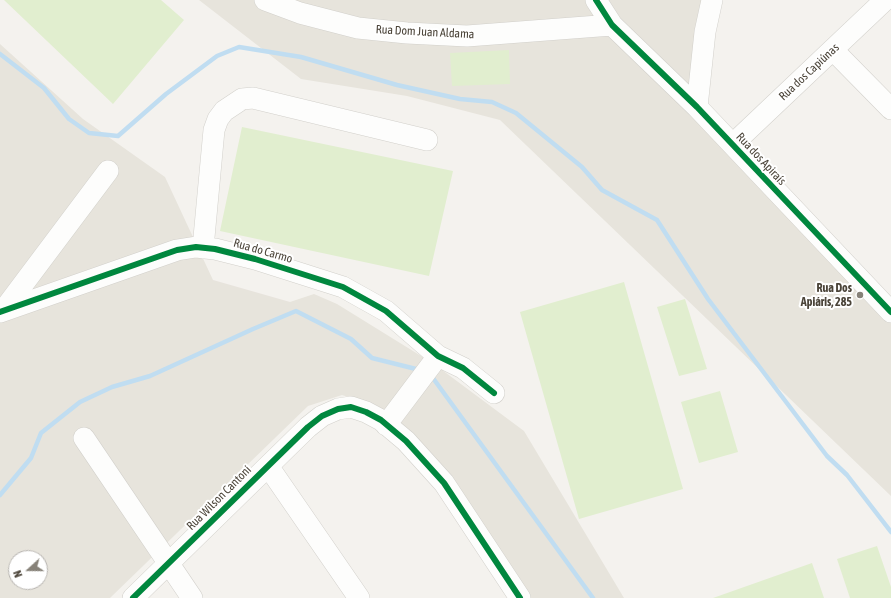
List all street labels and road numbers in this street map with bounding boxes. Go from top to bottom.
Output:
street label: Rua Dom Juan Aldama [375,22,475,42]
street label: Rua dos Capiúnas [776,40,842,104]
street label: Rua dos Apiraís [733,130,789,188]
street label: Rua do Carmo [232,236,294,266]
street label: Rua Wilson Cantoni [184,463,254,533]

